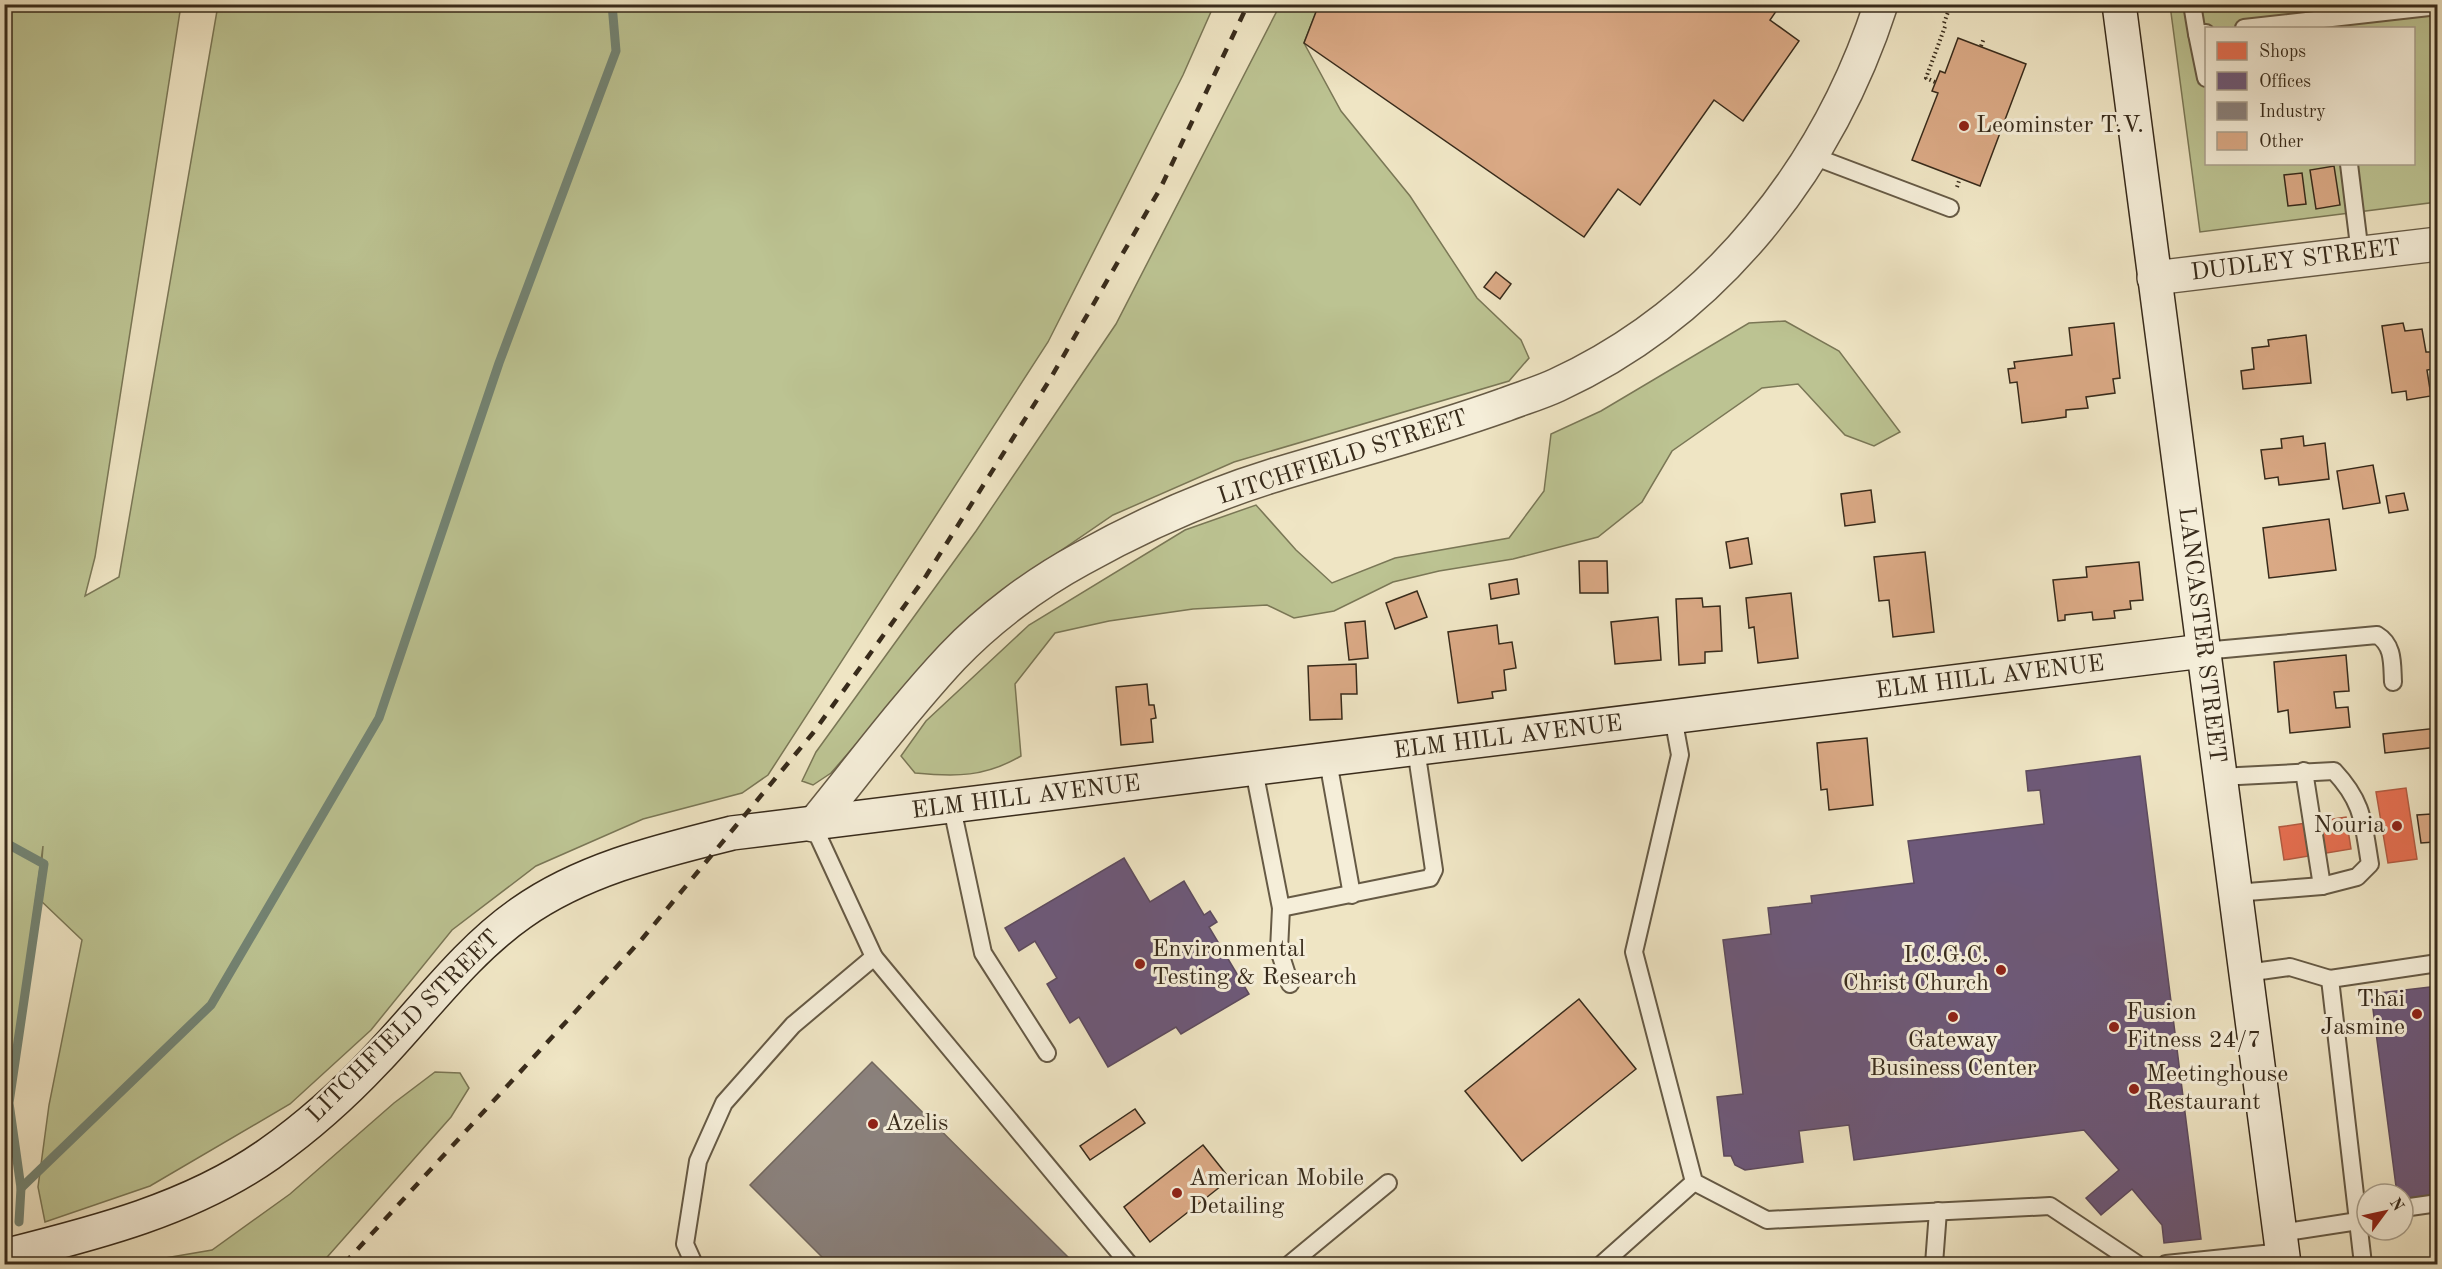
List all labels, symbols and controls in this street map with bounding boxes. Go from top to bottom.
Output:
legend [2205,27,2415,165]
text: Shops [2259,43,2306,61]
text: Offices [2259,73,2311,91]
text: Industry [2259,103,2326,121]
place label: Leominster T.V. [1976,114,2144,138]
marker: Leominster T.V. [1957,119,1971,133]
text: Other [2259,133,2304,151]
street label: DUDLEY STREET [2190,236,2402,286]
street label: LITCHFIELD STREET [1215,406,1471,510]
street label: LANCASTER STREET [2173,505,2229,765]
street label: ELM HILL AVENUE [1874,652,2106,704]
street label: ELM HILL AVENUE [1392,712,1624,764]
street label: ELM HILL AVENUE [910,772,1142,824]
place label: Nouria [2314,814,2385,838]
marker: Nouria [2390,819,2404,833]
street label: LITCHFIELD STREET [303,926,505,1128]
place label: Environmental Testing & Research [1152,938,1357,990]
place label: I.C.G.C. Christ Church [1843,944,1989,996]
marker: Environmental Testing & Research [1133,957,1147,971]
marker: I.C.G.C. Christ Church [1994,963,2008,977]
place label: Thai Jasmine [2320,988,2405,1040]
place label: Fusion Fitness 24/7 [2126,1001,2261,1053]
marker: Thai Jasmine [2410,1007,2424,1021]
marker: Gateway Business Center [1946,1010,1960,1024]
marker: Fusion Fitness 24/7 [2107,1020,2121,1034]
place label: Gateway Business Center [1869,1029,2037,1081]
place label: Meetinghouse Restaurant [2146,1063,2288,1115]
marker: Meetinghouse Restaurant [2127,1082,2141,1096]
place label: Azelis [885,1112,948,1136]
marker: Azelis [866,1117,880,1131]
place label: American Mobile Detailing [1189,1167,1364,1219]
north arrow [2355,1182,2415,1242]
marker: American Mobile Detailing [1170,1186,1184,1200]
text: N [2386,1195,2406,1215]

